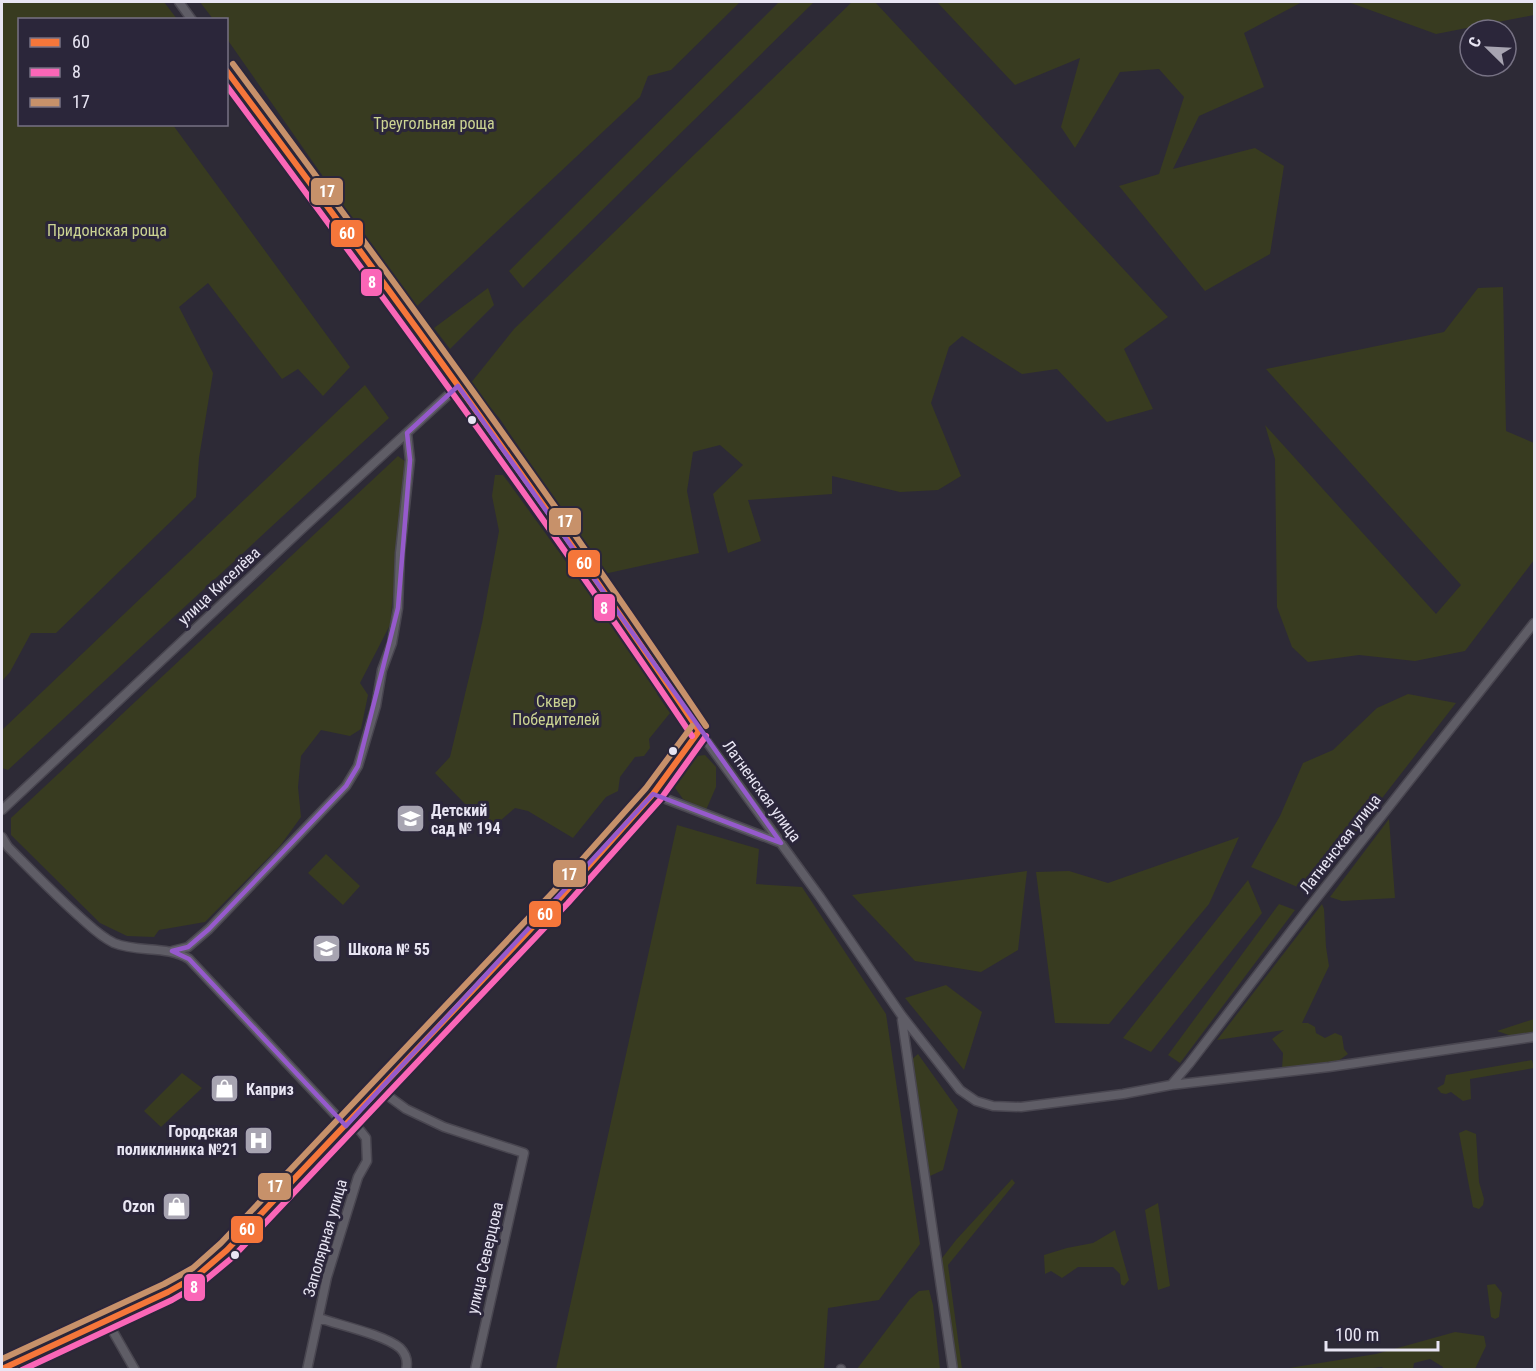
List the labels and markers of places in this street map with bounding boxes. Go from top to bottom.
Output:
unlabelled marker [466,414,478,426]
unlabelled marker [667,745,679,757]
place label: Детский сад № 194 [431,801,501,838]
school or university icon: Детский сад № 194 [394,803,426,835]
school or university icon: Школа № 55 [311,933,343,965]
place label: Школа № 55 [348,940,430,959]
shop icon: Каприз [209,1073,241,1105]
place label: Каприз [246,1080,294,1099]
place label: Городская поликлиника №21 [117,1122,238,1159]
hospital icon: Городская поликлиника №21 [243,1124,275,1156]
shop icon: Ozon [160,1190,192,1222]
place label: Ozon [122,1197,155,1216]
unlabelled marker [229,1249,241,1261]

